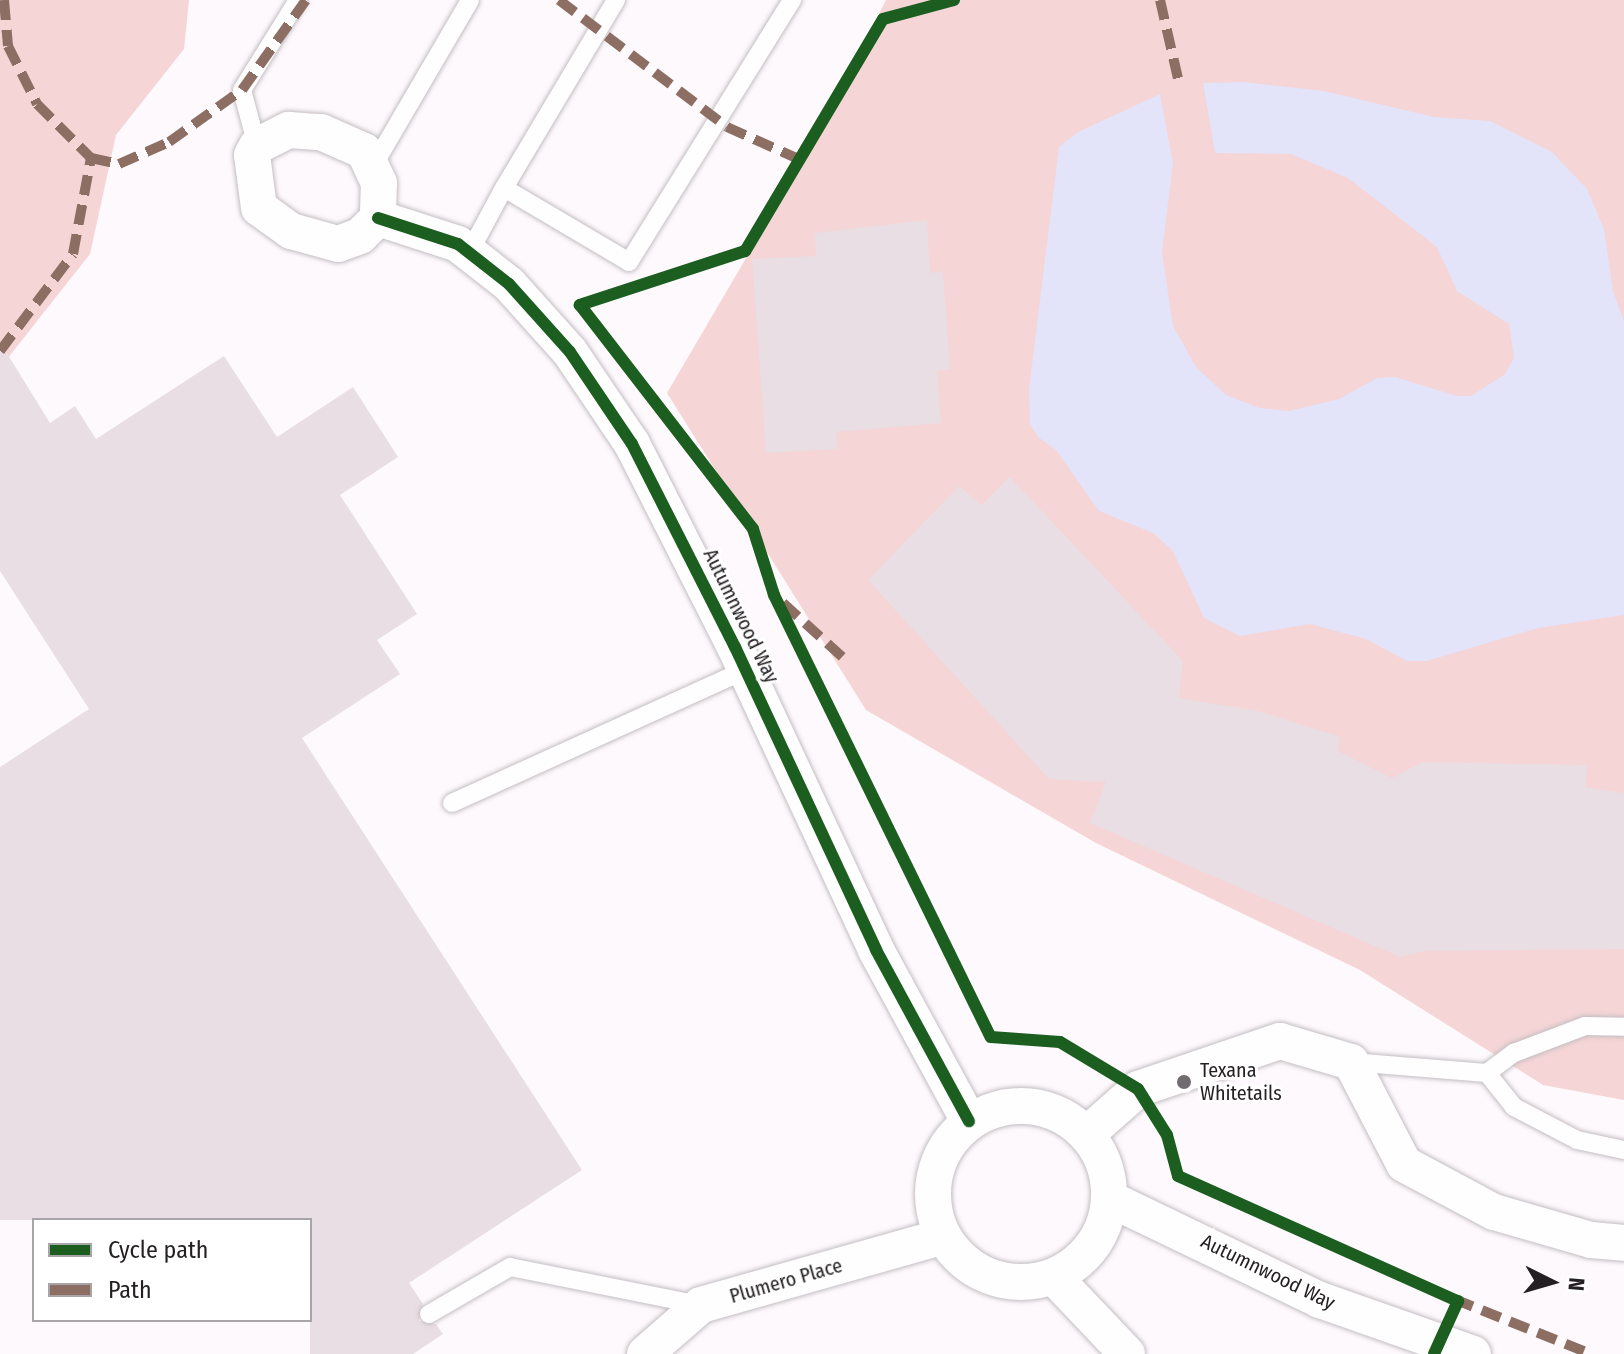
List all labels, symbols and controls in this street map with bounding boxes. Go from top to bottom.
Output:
street label: Autumnwood Way [698,545,784,687]
place label: Texana Whitetails [1200,1058,1282,1105]
marker: Texana Whitetails [1175,1073,1193,1091]
legend [32,1218,312,1322]
street label: Autumnwood Way [1197,1229,1339,1315]
text: Cycle path [108,1236,208,1264]
north arrow [1512,1242,1592,1322]
street label: Plumero Place [727,1253,845,1309]
text: Path [108,1276,152,1304]
text: N [1562,1276,1590,1292]

